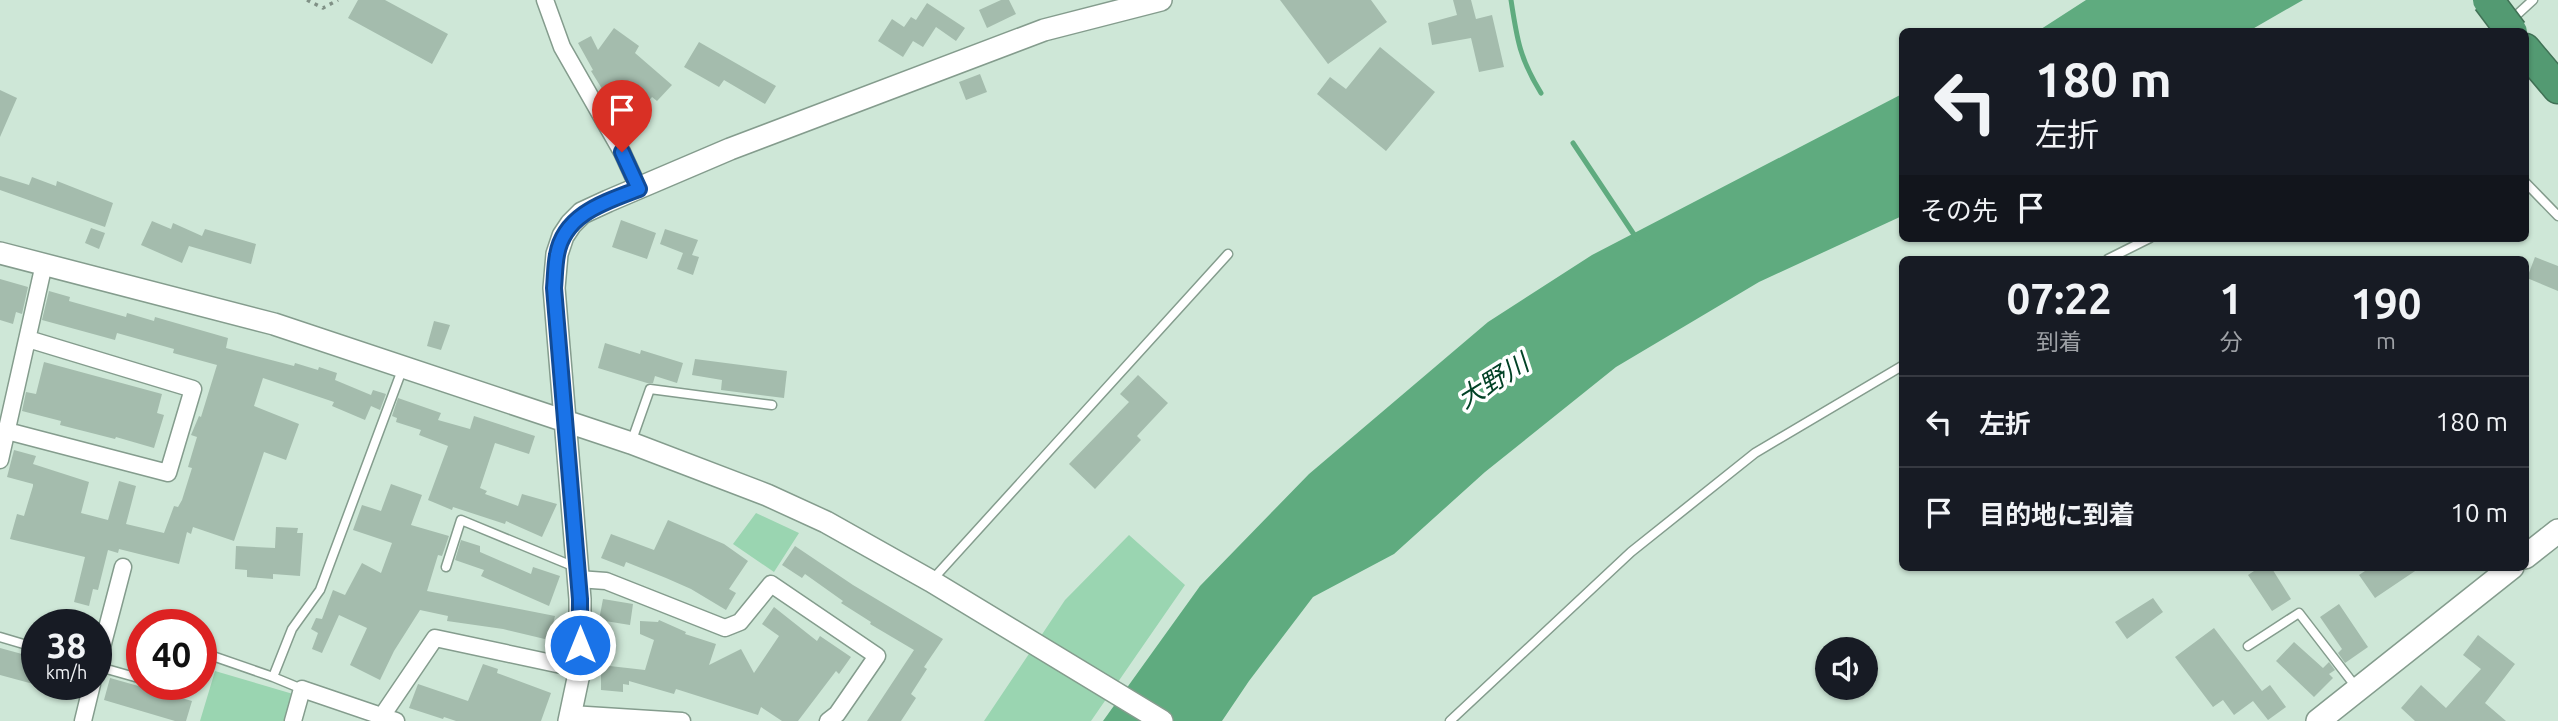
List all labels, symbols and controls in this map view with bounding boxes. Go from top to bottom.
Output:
text: 180 m [2035,51,2172,106]
icon: left [1920,56,2011,147]
pin [592,80,652,152]
icon: arrive [603,91,641,129]
text: 左折 [2035,116,2099,152]
icon: arrive [2012,189,2050,227]
text: その先 [1920,196,1998,225]
text: 07:22 [2007,275,2112,322]
text: 1 [2219,275,2243,322]
text: 190 [2350,280,2421,327]
text: m [2376,328,2396,353]
text: 到着 [2036,329,2082,354]
text: 分 [2220,329,2243,354]
water label: 大野川 [1452,346,1536,414]
icon: left [1920,403,1958,441]
text: 180 m [2436,407,2508,436]
text: 左折 [1979,409,2031,438]
icon: arrive [1920,494,1958,532]
text: 10 m [2450,498,2508,527]
text: 目的地に到着 [1979,500,2135,529]
position arrow [543,608,617,682]
speed limit sign: 40 [126,609,217,700]
text: 38 [47,625,86,665]
map controls [1815,637,1878,700]
button: sound [1815,637,1878,700]
text: km/h [46,662,87,682]

